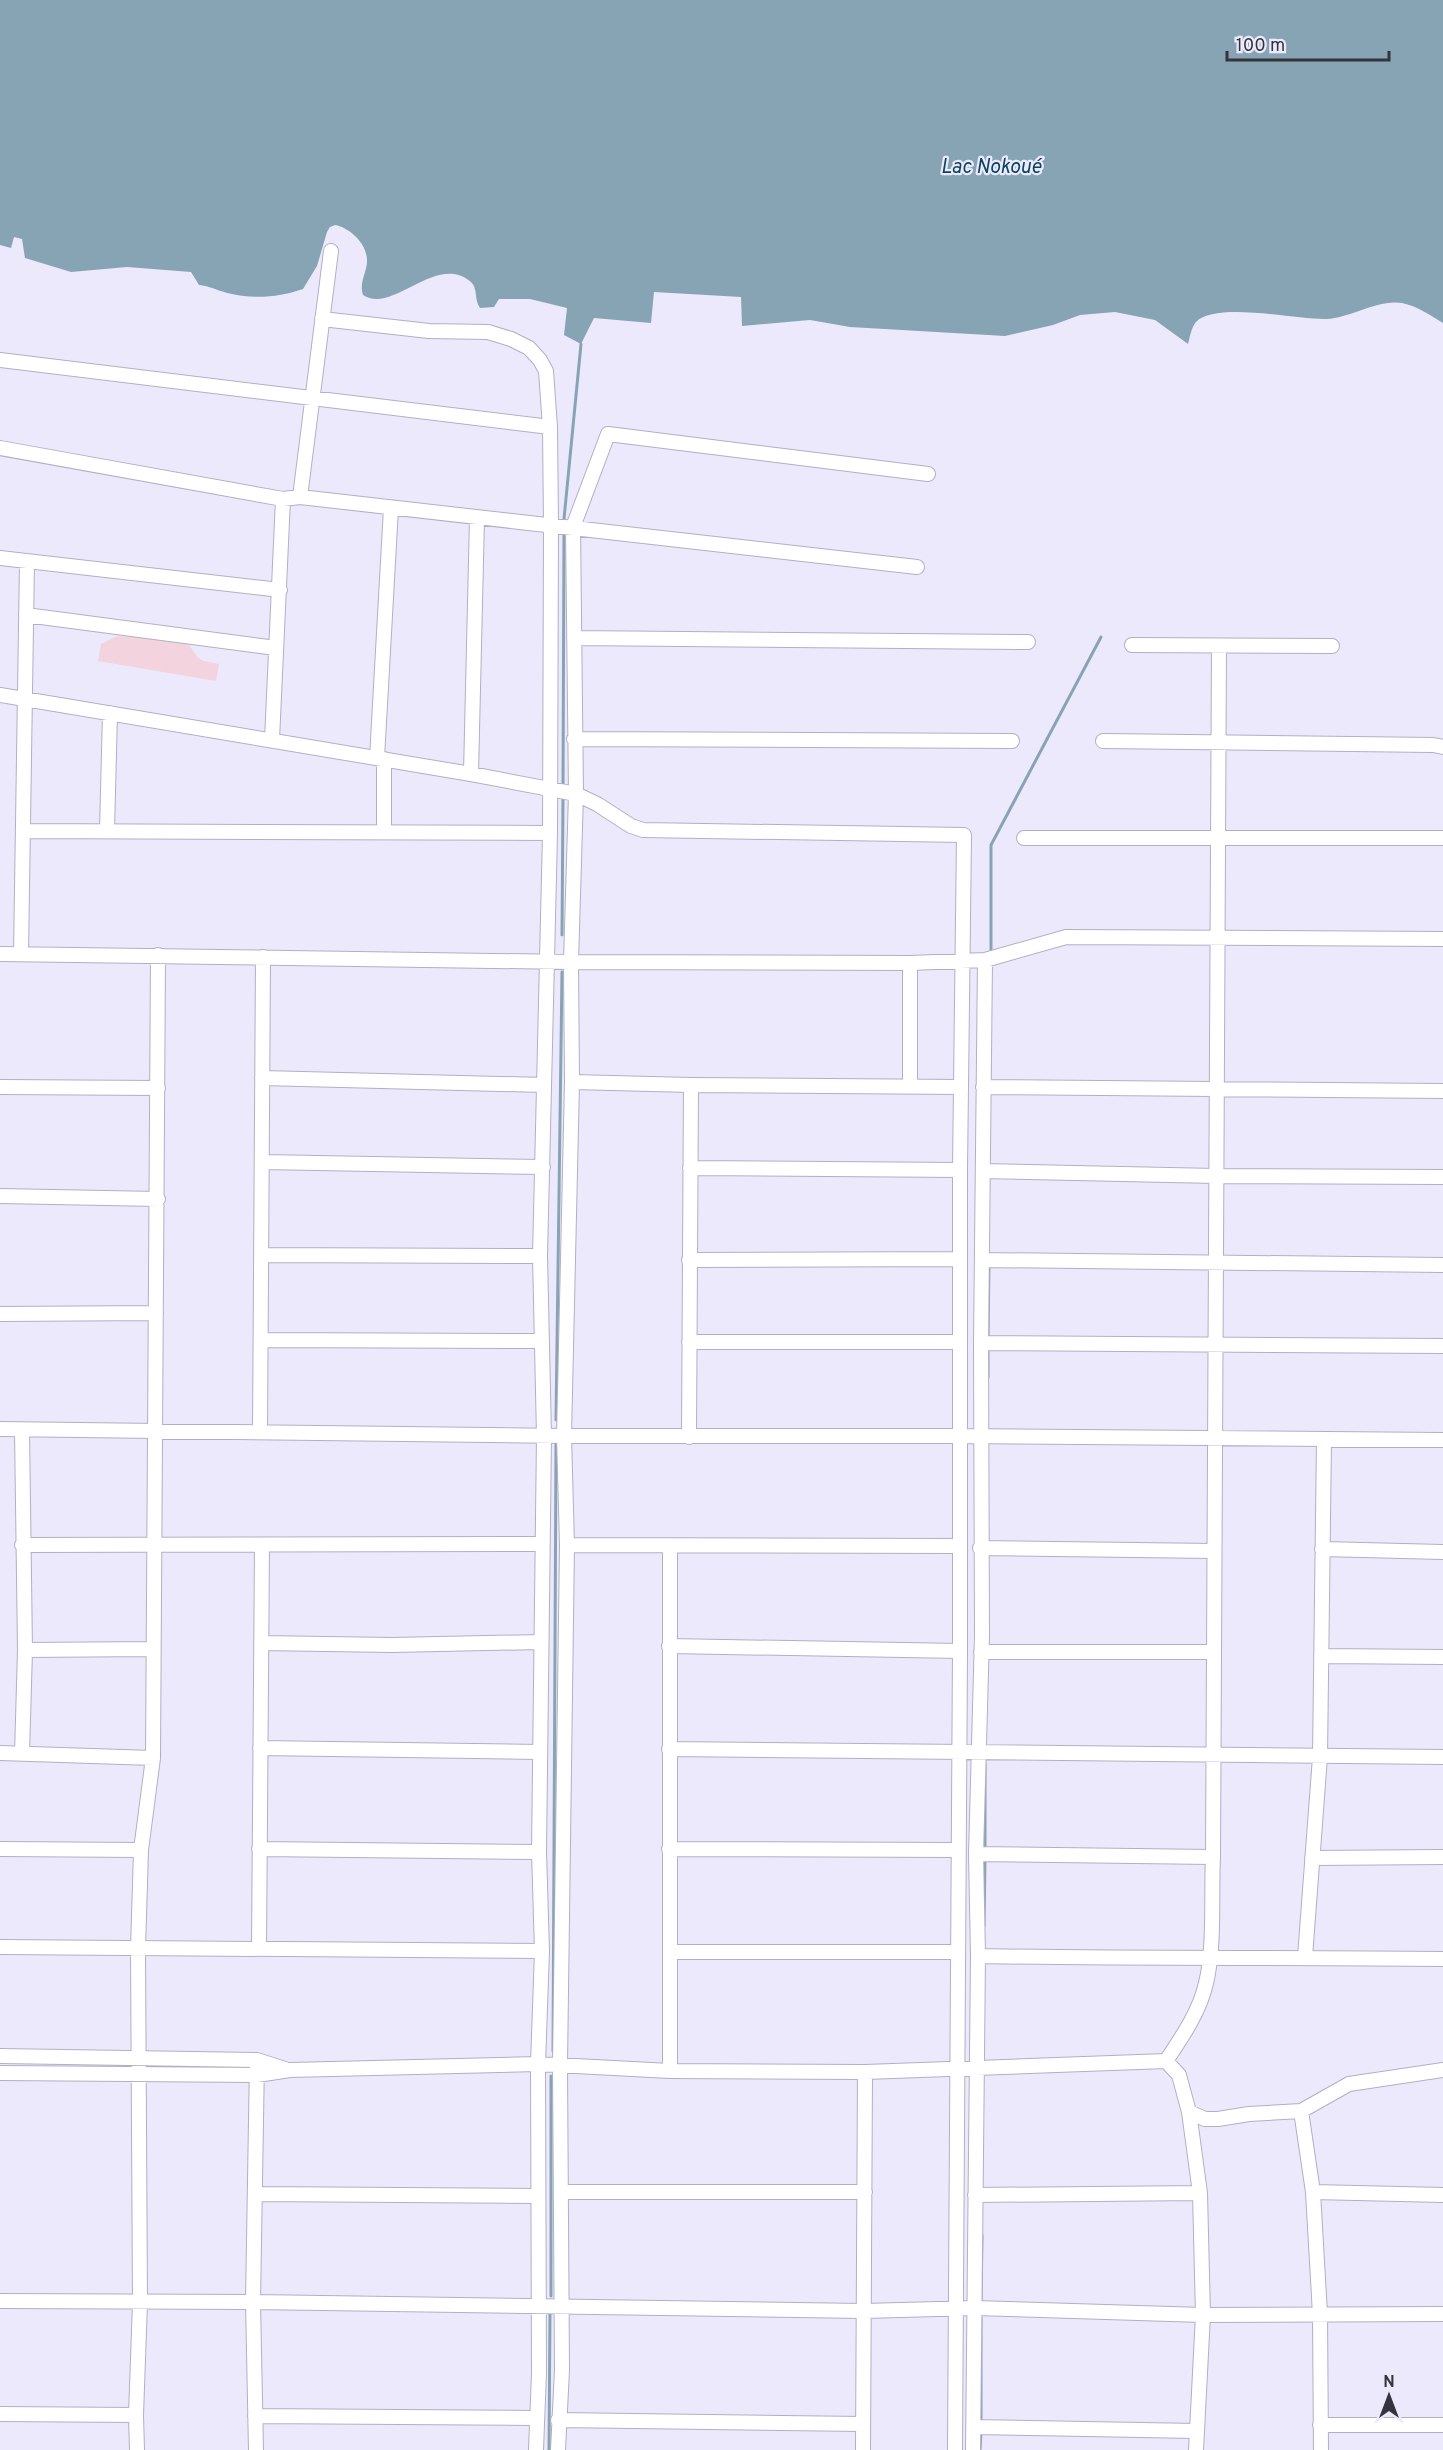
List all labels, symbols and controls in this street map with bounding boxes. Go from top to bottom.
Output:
scale bar [1227,24,1389,62]
text: 100 m [1236,35,1285,58]
water label: Lac Nokoué [941,155,1043,181]
north arrow [1359,2366,1419,2426]
text: N [1383,2373,1395,2393]

